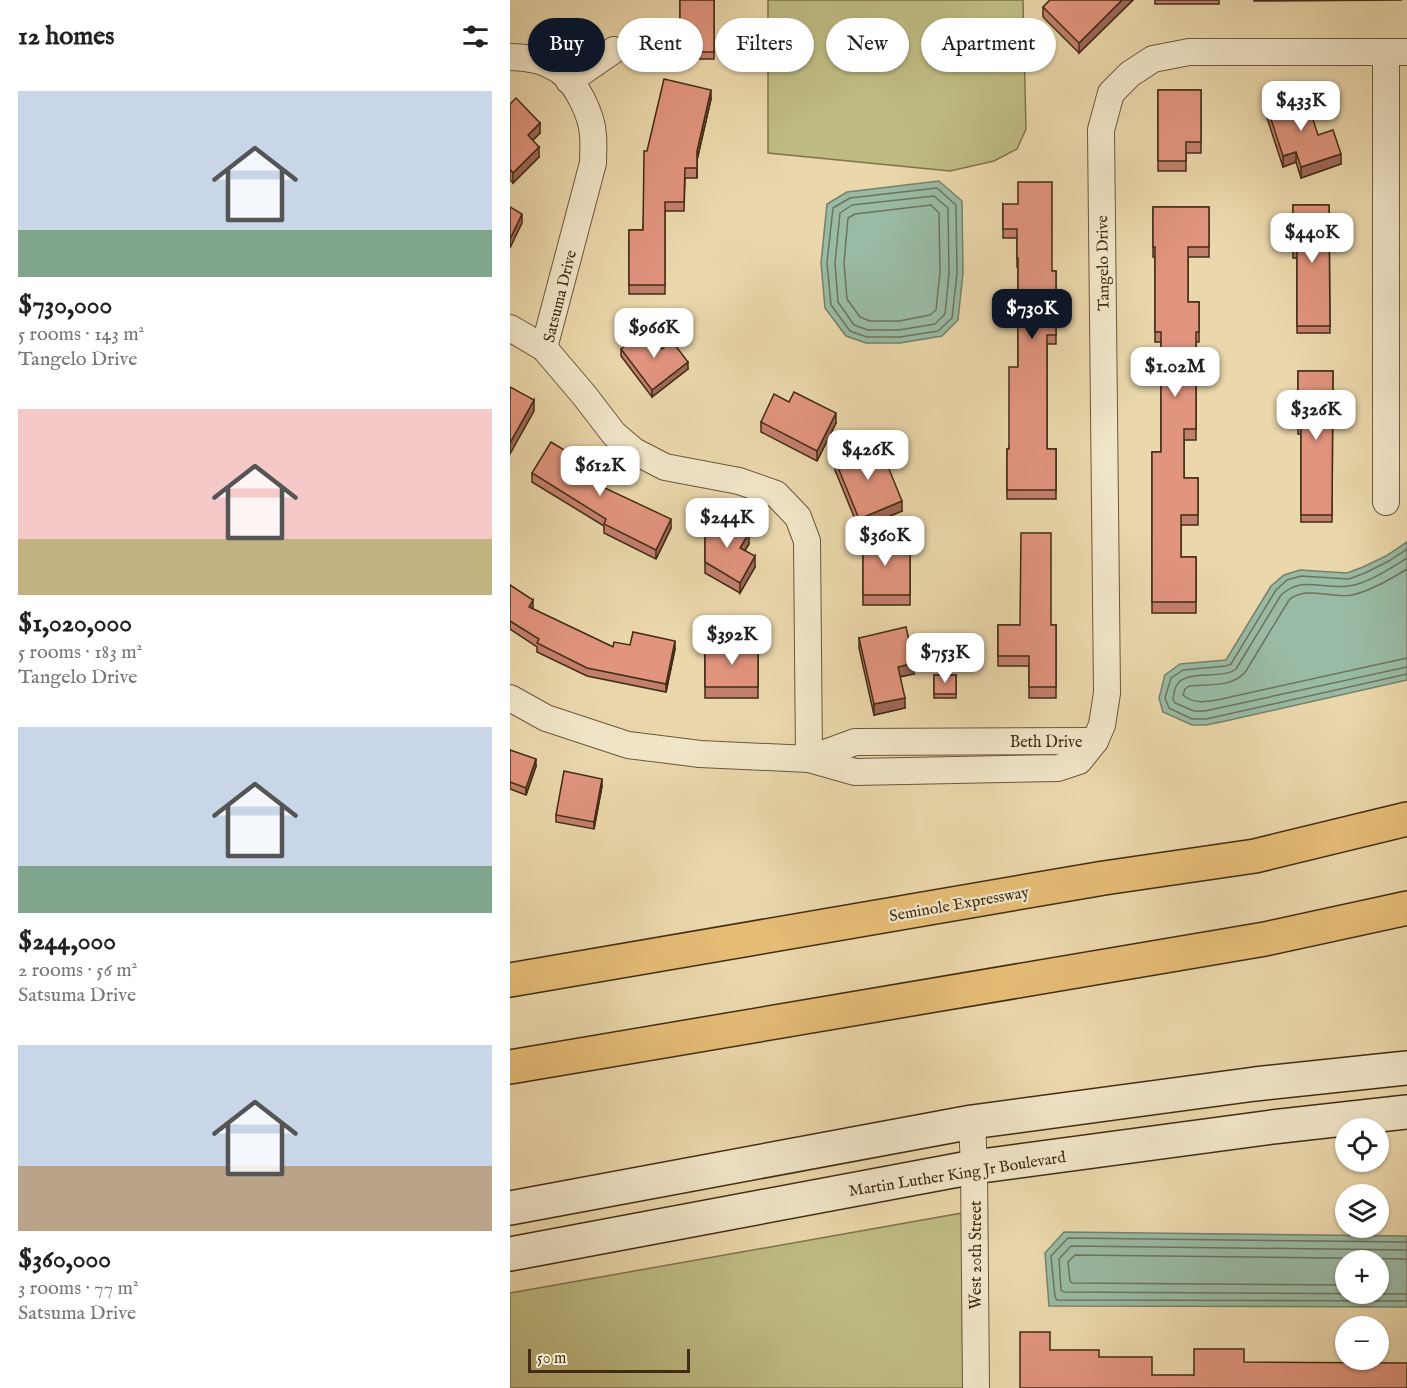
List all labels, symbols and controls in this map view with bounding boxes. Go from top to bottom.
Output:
chip: Buy [528,18,605,72]
chip: Rent [617,18,703,72]
chip: Filters [715,18,814,72]
chip: New [826,18,909,72]
chip: Apartment [921,18,1056,72]
text: 12 homes [18,20,114,53]
icon: filters [459,20,492,53]
pin: $433K [1259,81,1343,132]
text: $433K [1276,88,1326,113]
icon: home [201,130,309,238]
pin: $440K [1270,213,1354,264]
street label: Tangelo Drive [1093,215,1115,311]
text: $440K [1285,220,1339,245]
street label: Satsuma Drive [540,248,582,345]
text: $730,000 [18,289,112,322]
pin: $730K [990,289,1074,340]
text: $730K [1006,296,1058,321]
pin: $966K [612,308,696,359]
text: $966K [628,315,680,340]
text: 5 rooms · 143 m² [18,322,144,347]
text: Tangelo Drive [18,347,137,372]
pin: $1.02M [1126,347,1224,398]
text: $1.02M [1145,354,1205,379]
pin: $326K [1274,390,1358,441]
text: $326K [1291,397,1341,422]
pin: $426K [826,430,910,481]
text: $426K [841,437,895,462]
pin: $612K [558,446,642,497]
icon: home [201,448,309,556]
text: $612K [575,453,625,478]
pin: $244K [685,498,769,549]
text: $244K [700,505,754,530]
pin: $360K [843,516,927,567]
text: $360K [859,523,911,548]
text: $1,020,000 [18,607,132,640]
pin: $392K [690,615,774,666]
text: $392K [706,622,758,647]
pin: $753K [903,633,987,684]
text: 5 rooms · 183 m² [18,640,142,665]
text: $753K [920,640,970,665]
text: Tangelo Drive [18,665,137,690]
street label: Beth Drive [1010,733,1082,753]
icon: home [201,766,309,874]
street label: Seminole Expressway [888,883,1031,927]
text: $244,000 [18,925,116,958]
text: 2 rooms · 56 m² [18,958,137,983]
text: Satsuma Drive [18,983,136,1008]
icon: home [201,1084,309,1192]
map controls [1335,1118,1389,1370]
button: locate [1335,1118,1389,1172]
street label: Martin Luther King Jr Boulevard [847,1148,1068,1202]
button: layers [1335,1184,1389,1238]
street label: West 20th Street [967,1200,987,1310]
text: $360,000 [18,1243,111,1276]
button: + [1335,1250,1389,1304]
text: 3 rooms · 77 m² [18,1276,138,1301]
text: Satsuma Drive [18,1301,136,1326]
button: − [1335,1316,1389,1370]
scale bar [528,1346,690,1374]
text: 50 m [537,1349,566,1369]

